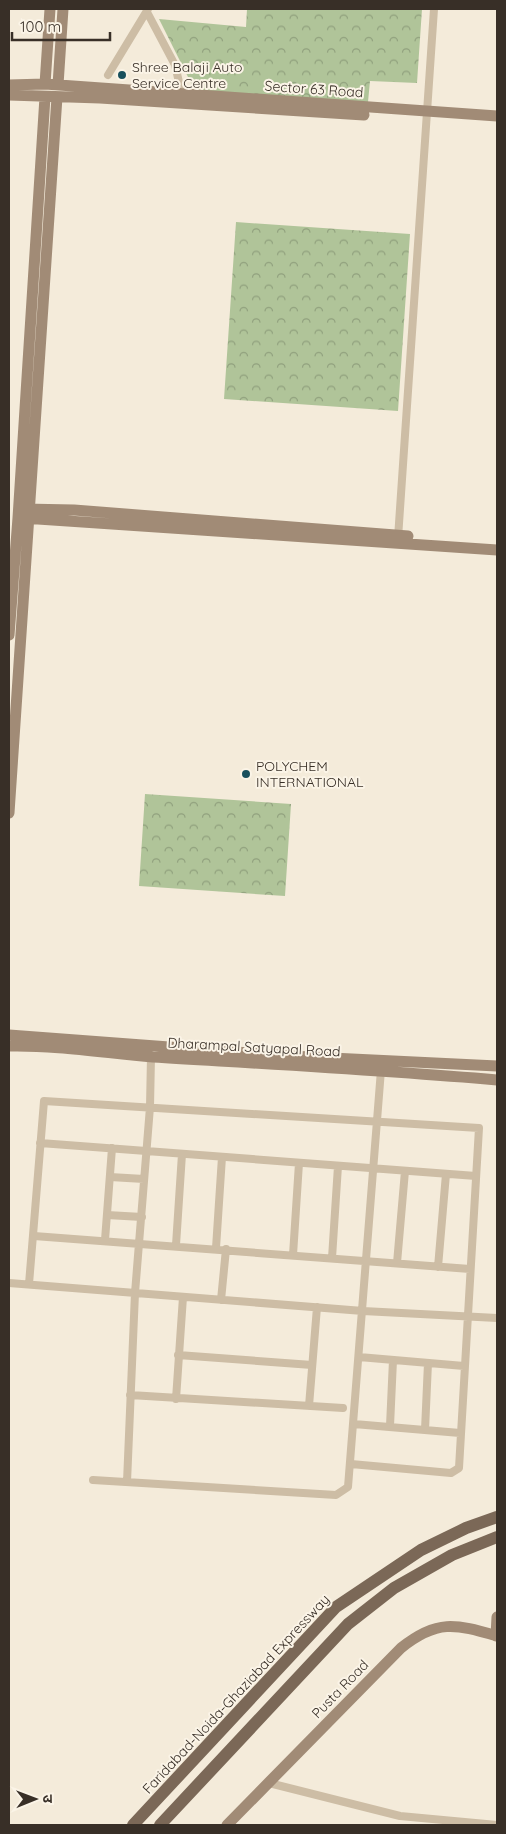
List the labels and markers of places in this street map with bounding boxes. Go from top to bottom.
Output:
place label: Shree Balaji Auto Service Centre [132,58,242,92]
marker: Shree Balaji Auto Service Centre [116,69,128,81]
place label: POLYCHEM INTERNATIONAL [256,757,364,791]
marker: POLYCHEM INTERNATIONAL [240,768,252,780]

